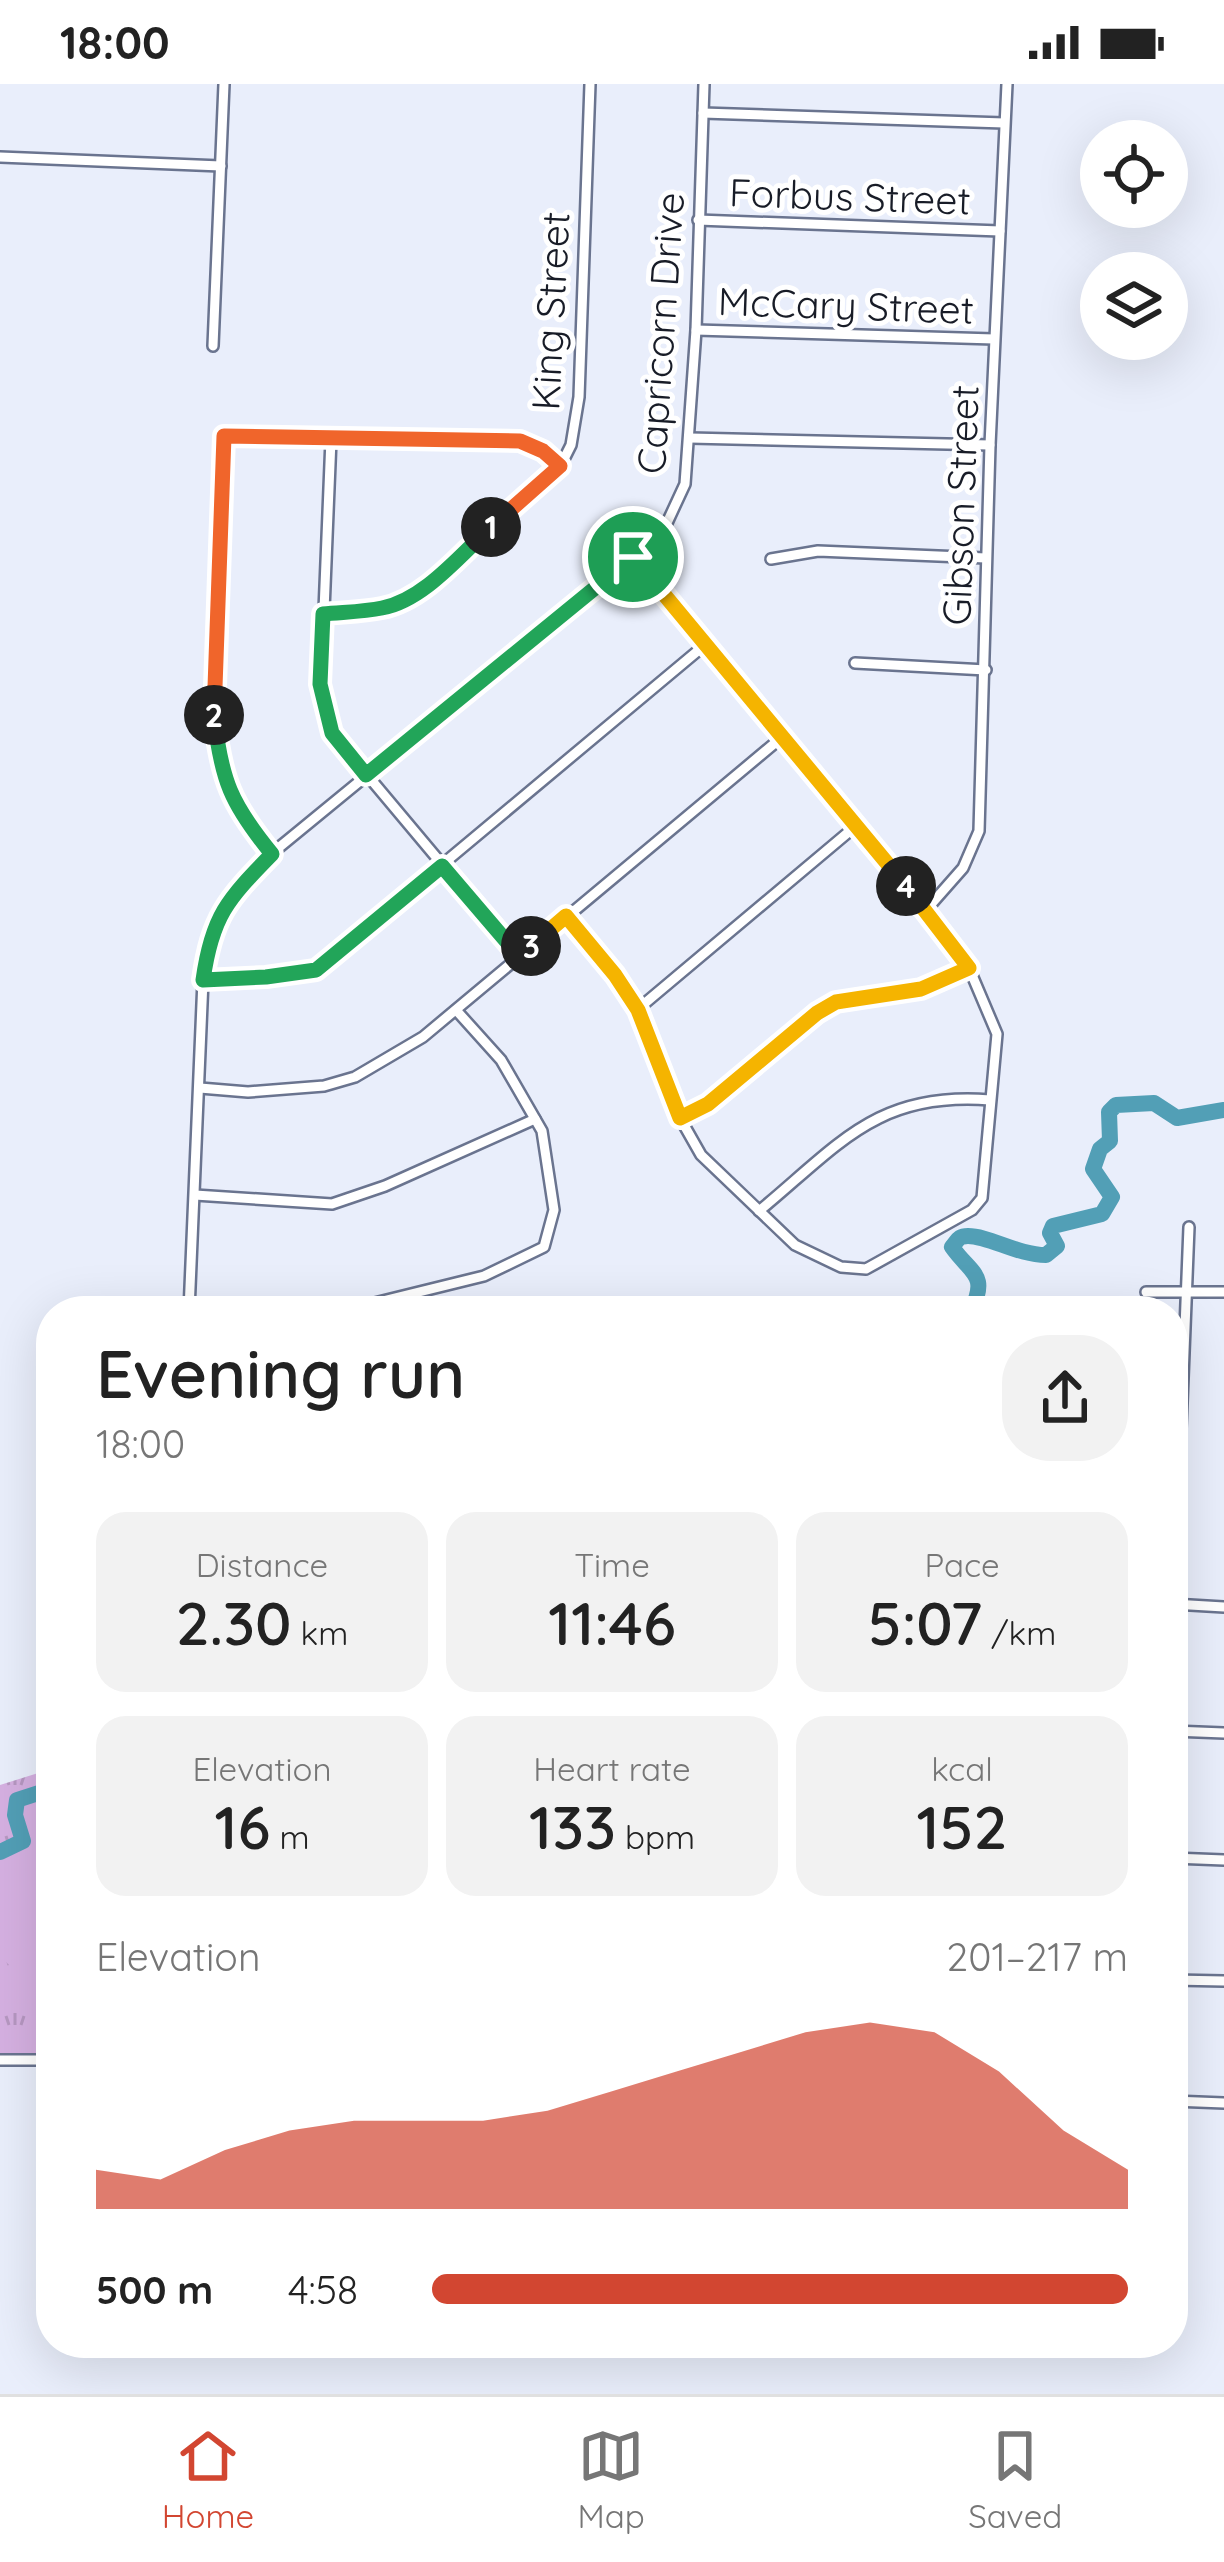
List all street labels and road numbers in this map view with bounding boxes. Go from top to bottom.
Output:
street label: Forbus Street [729,167,971,225]
street label: Capricorn Drive [626,191,694,475]
street label: King Street [520,210,580,412]
street label: McCary Street [717,276,975,334]
street label: Gibson Street [931,384,989,626]

